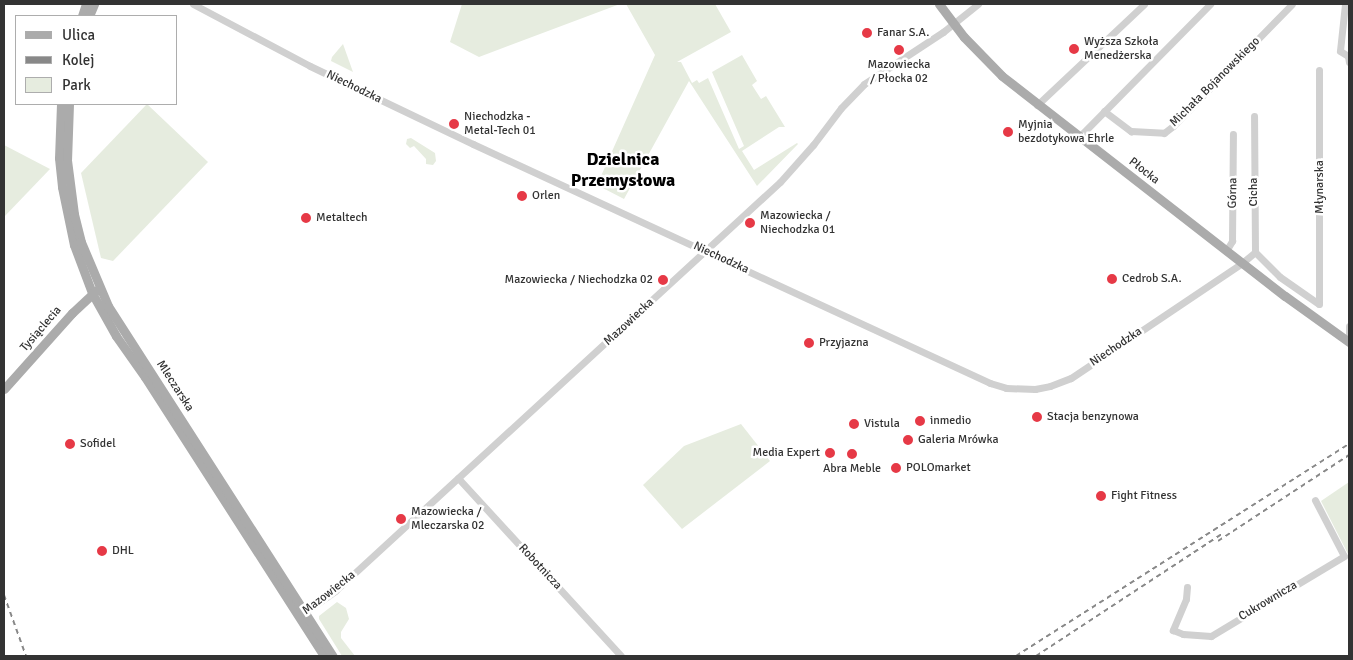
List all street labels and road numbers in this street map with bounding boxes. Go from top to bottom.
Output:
street label: Michała Bojanowskiego [1167,34,1263,130]
street label: Niechodzka [324,67,384,107]
street label: Płocka [1126,155,1162,187]
street label: Młynarska [1313,160,1327,214]
street label: Górna [1226,177,1240,209]
street label: Cicha [1247,178,1261,206]
street label: Niechodzka [691,239,751,277]
street label: Mazowiecka [601,295,657,349]
street label: Tysiąclecia [17,303,65,355]
street label: Niechodzka [1087,324,1145,370]
street label: Mleczarska [153,358,197,414]
street label: Robotnicza [515,541,565,593]
street label: Mazowiecka [300,568,358,618]
street label: Cukrownicza [1236,578,1300,624]

